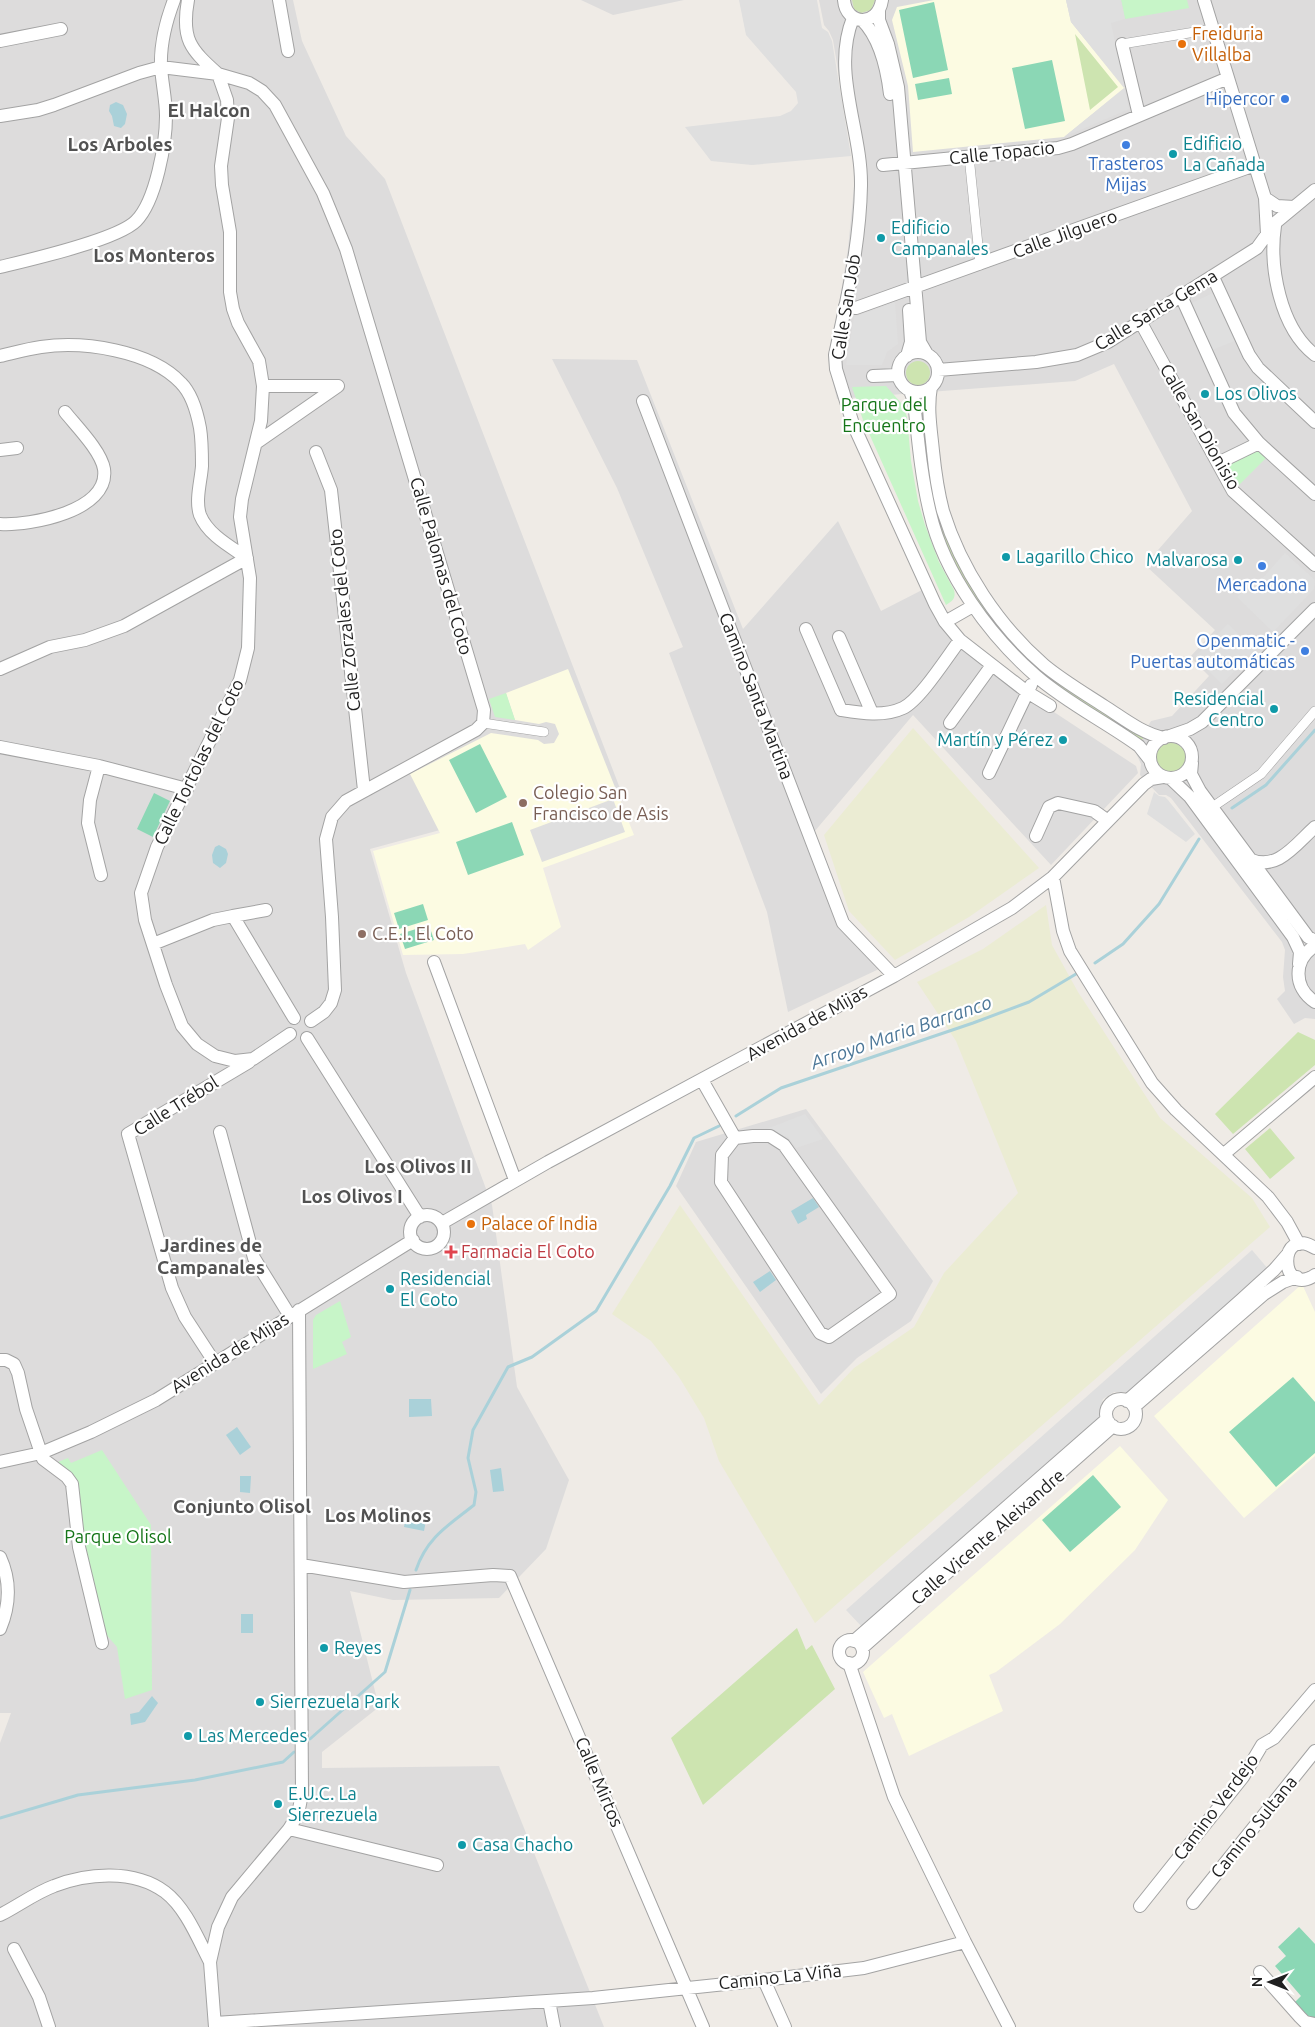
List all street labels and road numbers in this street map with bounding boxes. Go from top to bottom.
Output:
street label: Calle Topacio [948,136,1056,168]
street label: Calle Jilguero [1010,205,1120,261]
street label: Calle San Job [827,253,863,361]
street label: Calle Santa Gema [1090,265,1221,354]
street label: Calle San Dionisio [1157,360,1245,493]
street label: Calle Palomas del Coto [407,475,477,657]
street label: Calle Zorzales del Coto [324,528,364,712]
street label: Camino Santa Martina [716,609,798,782]
street label: Calle Tortolas del Coto [149,675,247,848]
street label: Avenida de Mijas [743,981,870,1064]
street label: Calle Trébol [130,1071,222,1139]
street label: Avenida de Mijas [167,1308,292,1396]
street label: Calle Vicente Aleixandre [907,1464,1068,1608]
street label: Calle Mirtos [572,1734,628,1830]
street label: Camino Verdejo [1169,1749,1262,1864]
street label: Camino Sultana [1206,1771,1300,1881]
street label: Camino La Viña [717,1960,842,1992]

